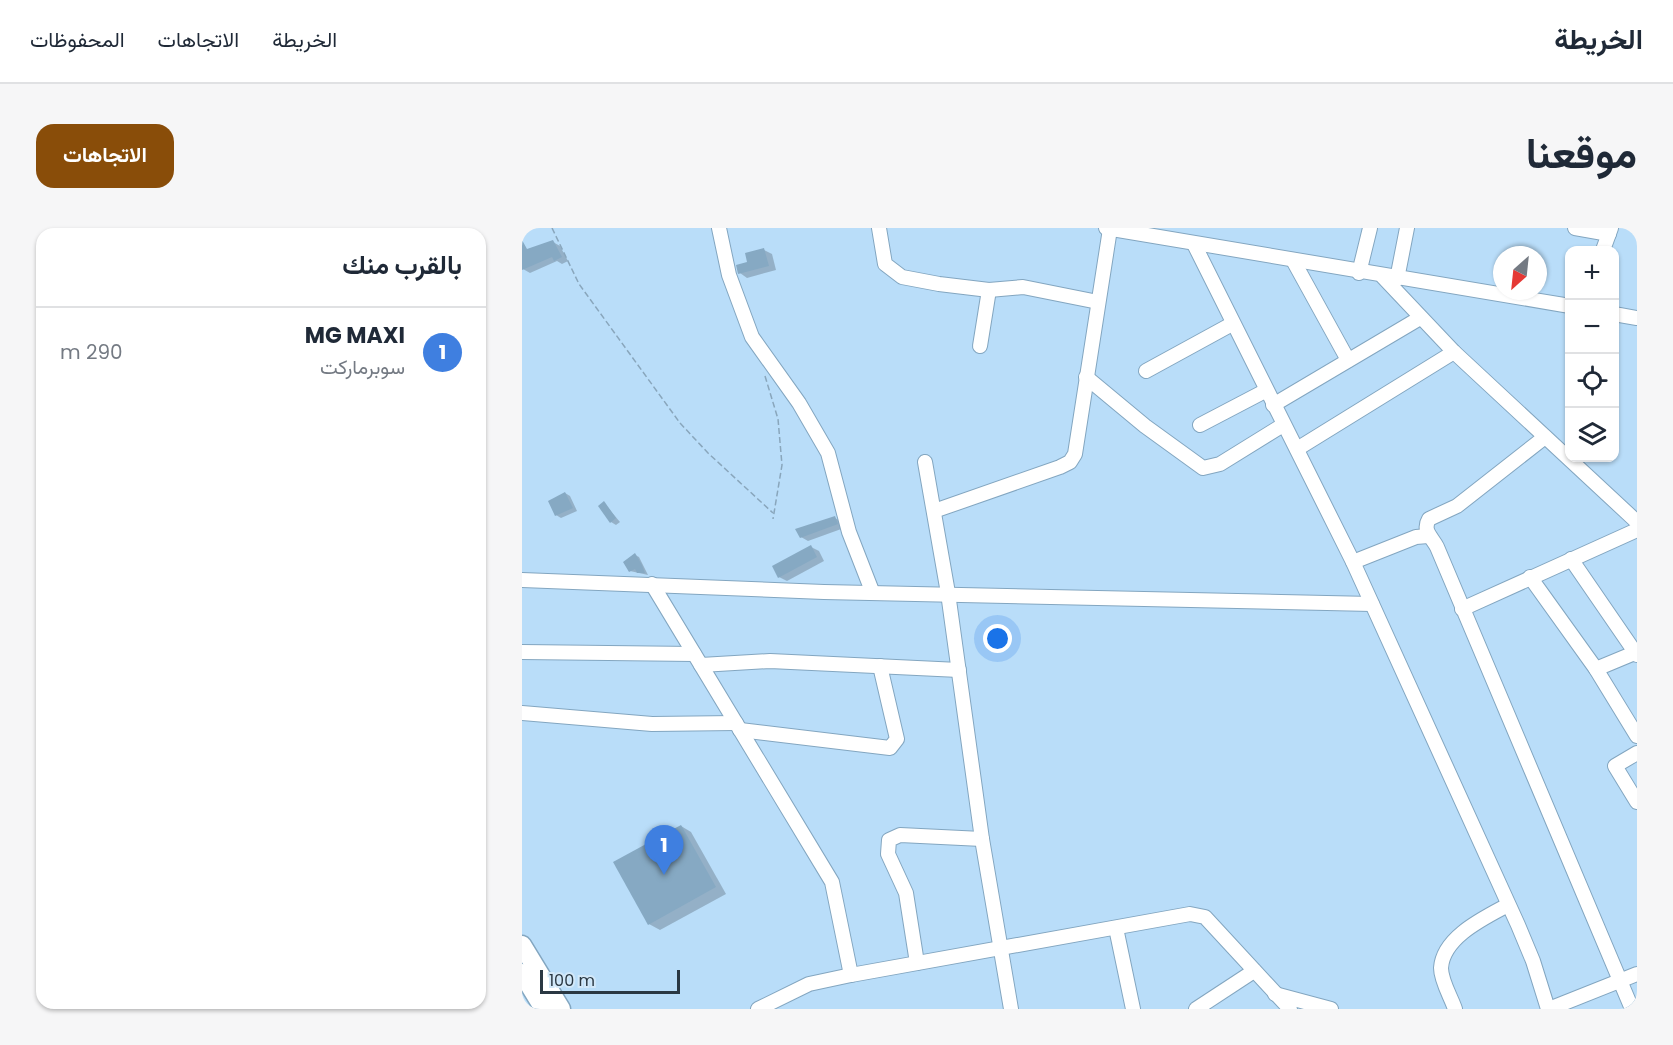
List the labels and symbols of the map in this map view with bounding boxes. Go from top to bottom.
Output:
north arrow [1493,246,1547,300]
your location [983,624,1012,653]
pin: 1 [644,826,684,875]
scale bar [540,967,680,994]

